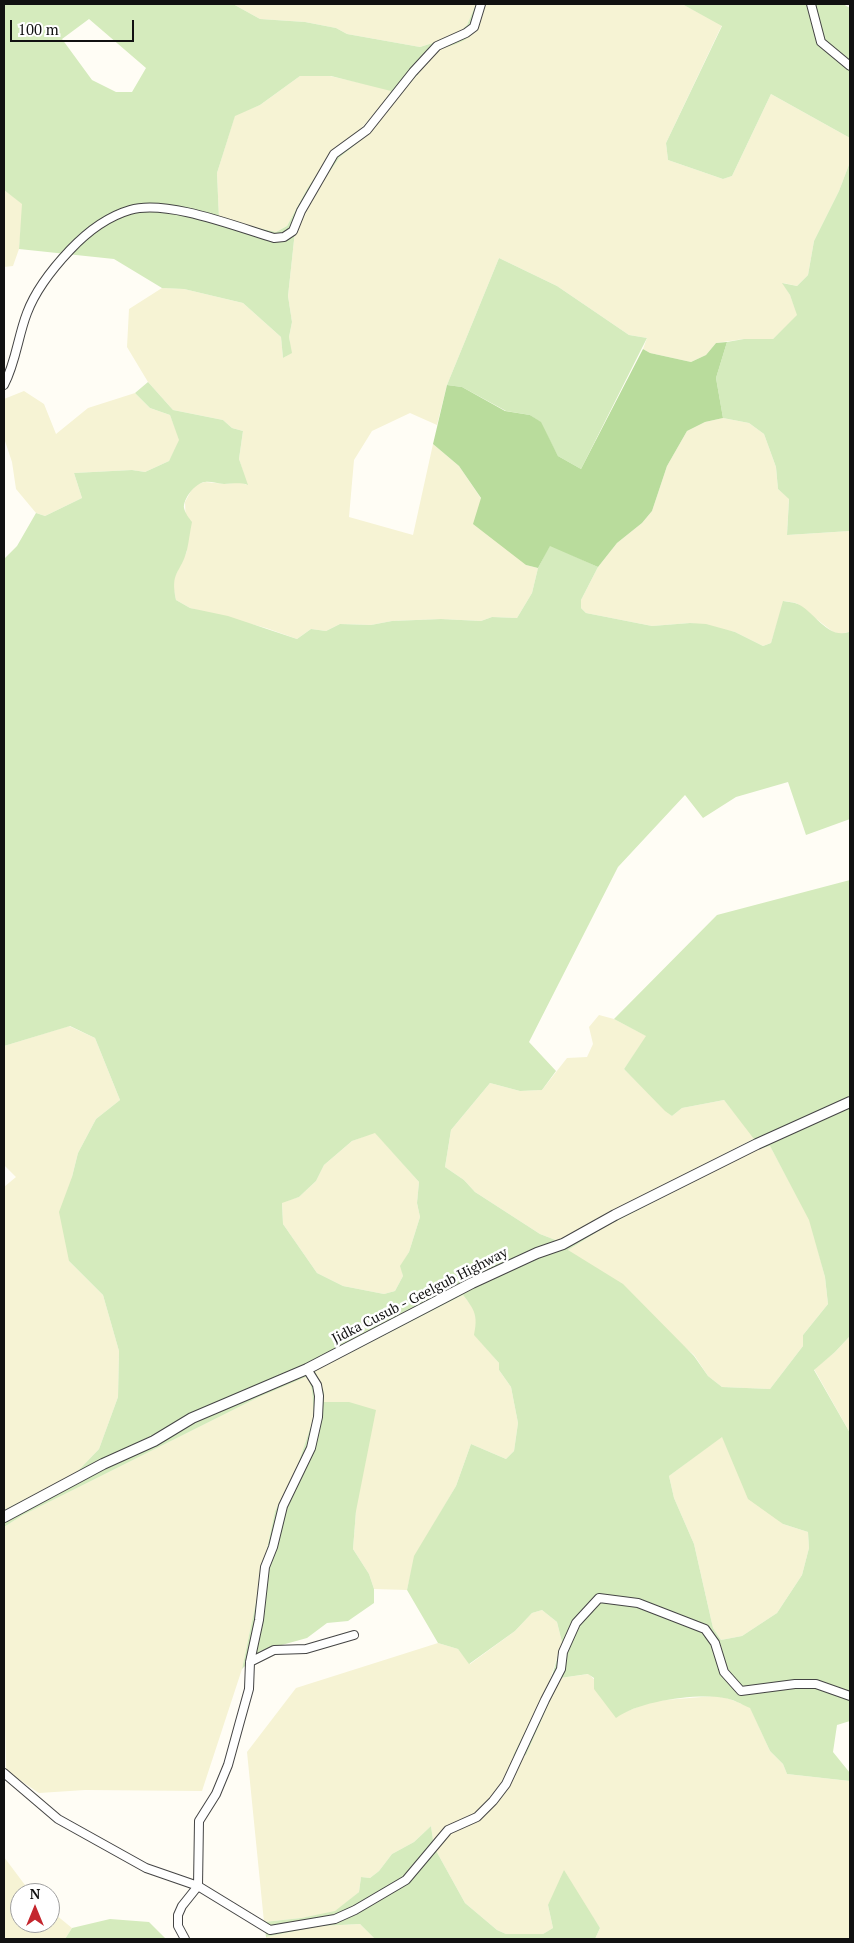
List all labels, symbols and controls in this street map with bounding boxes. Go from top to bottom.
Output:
scale bar [12,10,136,42]
text: 100 m [18,19,59,39]
street label: Jidka Cusub - Geelgub Highway [329,1244,511,1348]
north arrow [10,1883,60,1933]
text: N [30,1884,40,1903]

